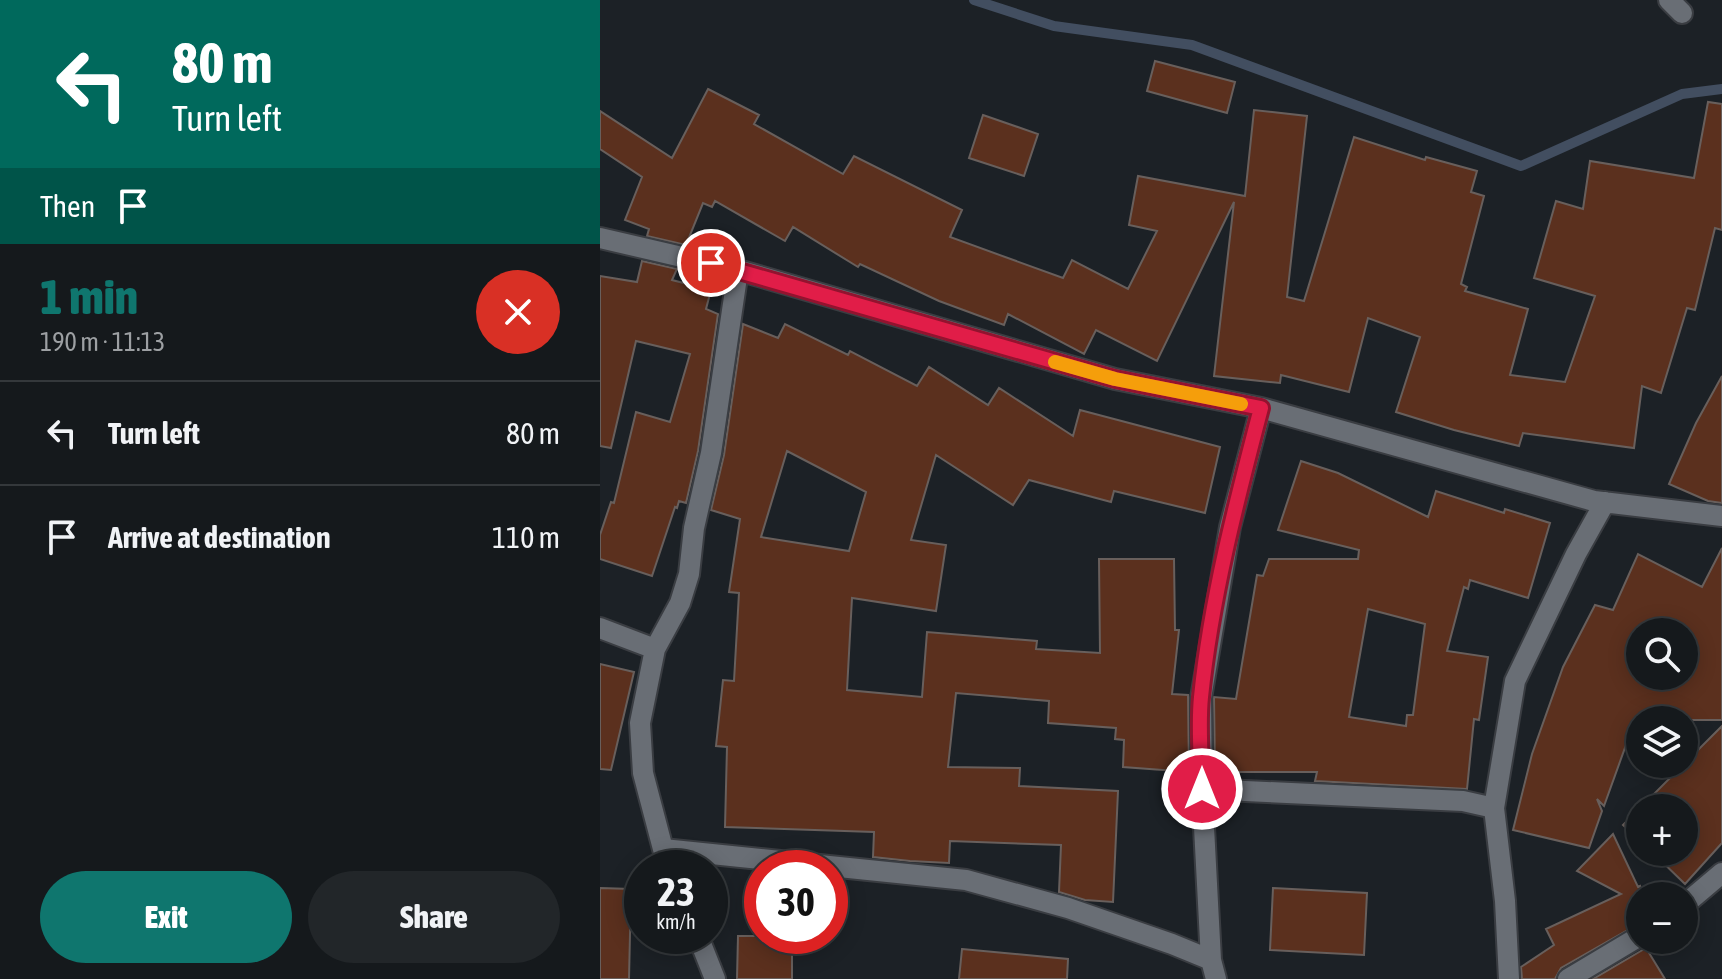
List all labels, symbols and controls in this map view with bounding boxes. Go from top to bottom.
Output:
text: 80 m [172,31,273,95]
icon: left [40,32,144,136]
text: Turn left [172,97,282,139]
icon: arrive [111,184,155,228]
text: Then [40,189,95,223]
pin [677,229,745,297]
icon: arrive [689,241,733,285]
text: 1 min [40,269,138,324]
button: close [476,270,560,354]
text: 190 m · 11:13 [40,327,165,357]
icon: left [40,411,84,455]
text: Turn left [108,416,200,450]
text: 80 m [506,416,560,450]
icon: arrive [40,515,84,559]
text: Arrive at destination [108,520,330,554]
text: 110 m [492,520,560,554]
map controls [1626,618,1698,954]
button: search [1626,618,1698,690]
button: layers [1626,706,1698,778]
position arrow [1160,747,1244,831]
button: + [1626,794,1698,866]
speed limit sign: 30 [744,850,848,954]
text: 23 [657,869,695,914]
button: Exit [40,871,292,963]
button: Share [308,871,560,963]
button: − [1626,882,1698,954]
text: km/h [656,910,696,933]

